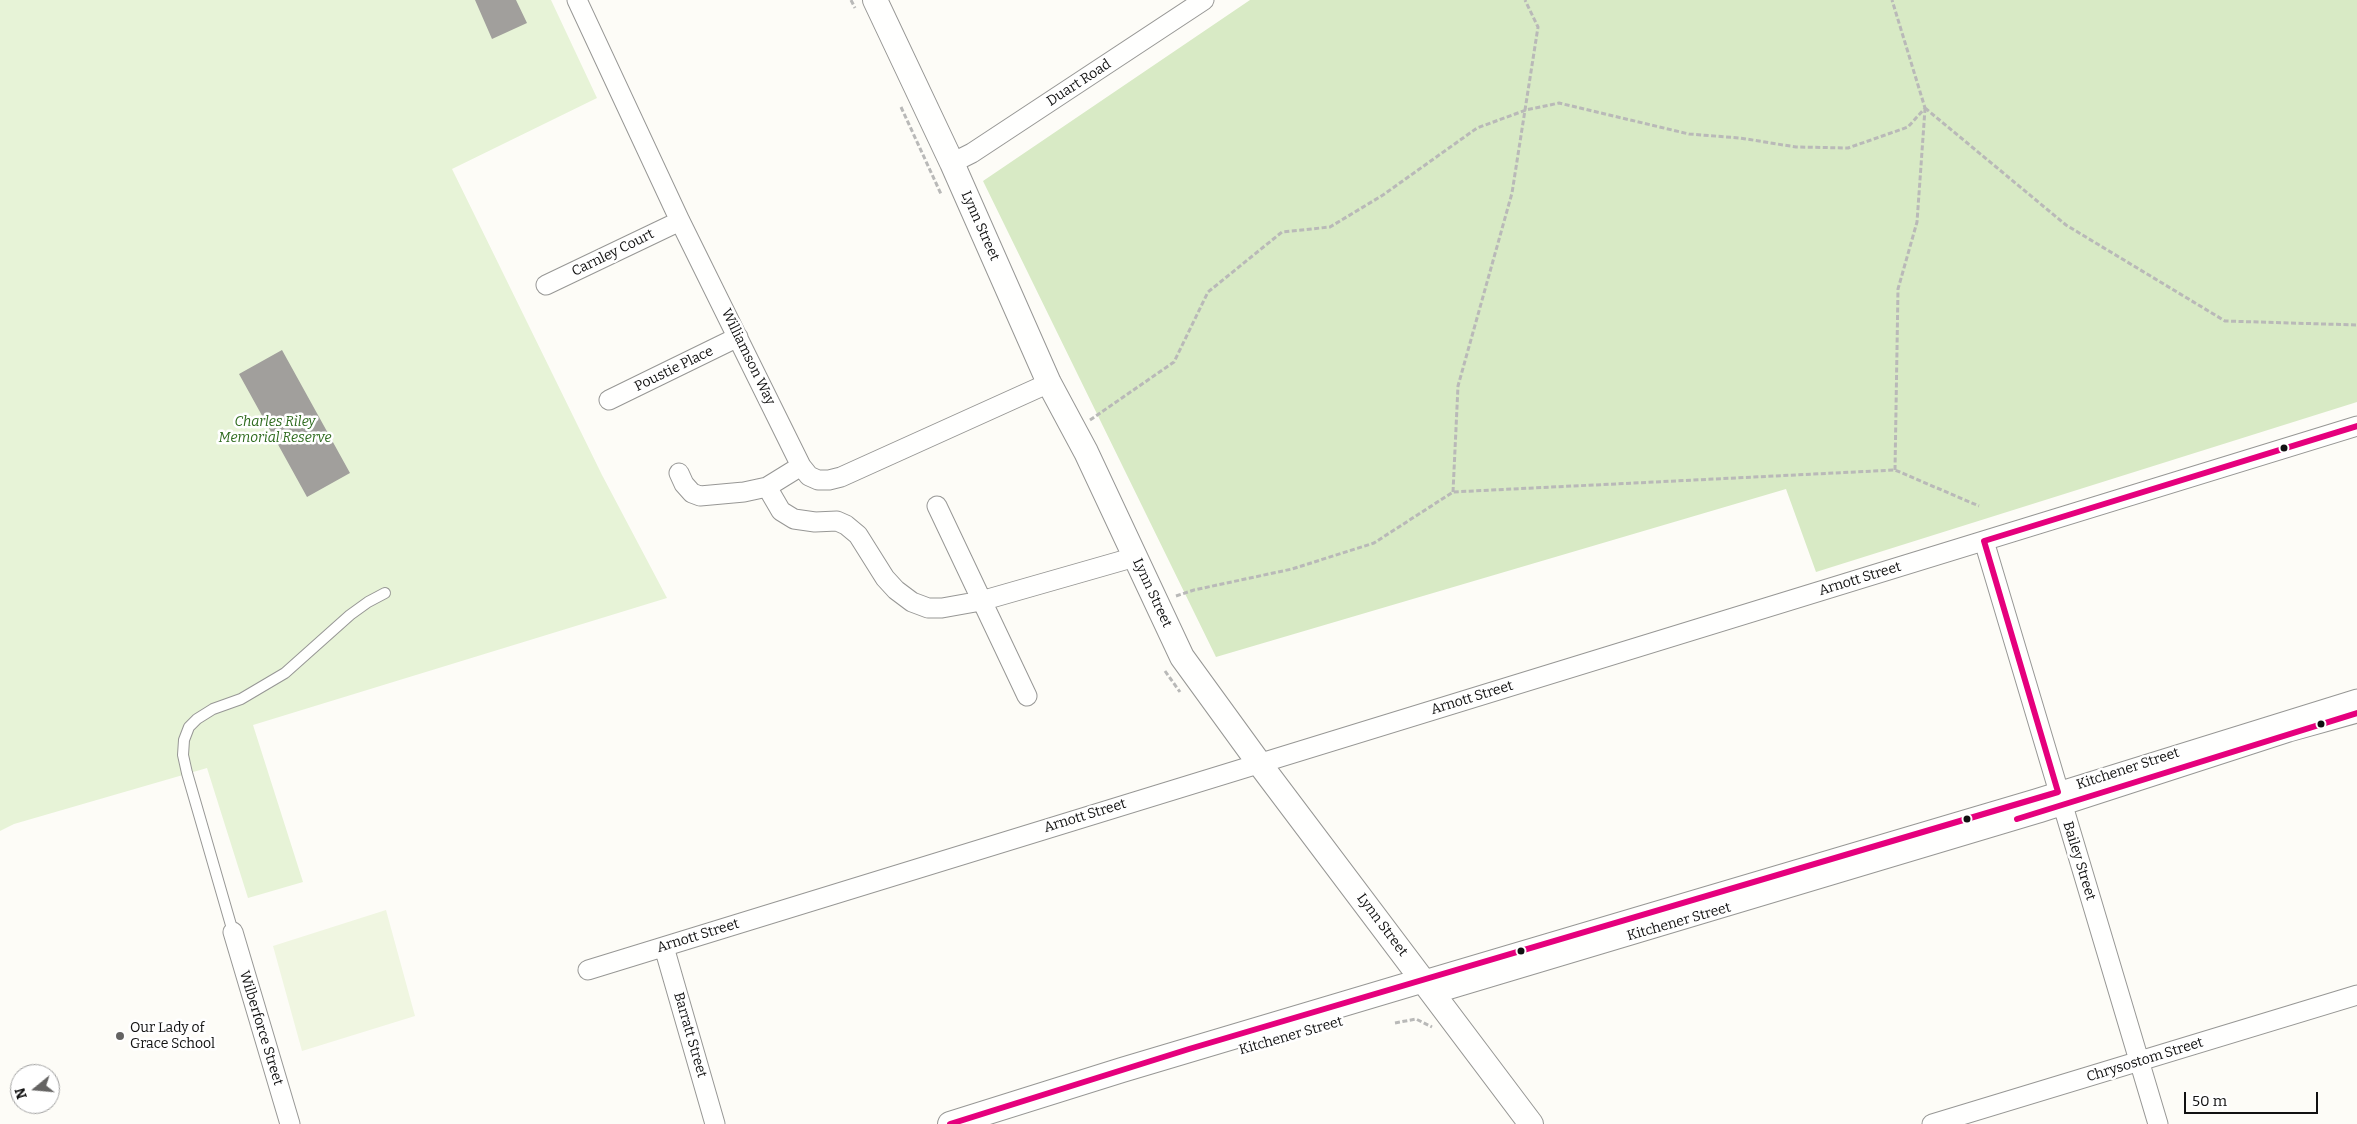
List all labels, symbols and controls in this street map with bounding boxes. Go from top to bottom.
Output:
street label: Duart Road [1044,56,1114,110]
street label: Lynn Street [957,189,1003,263]
street label: Carnley Court [569,226,657,280]
street label: Williamson Way [717,306,779,408]
street label: Poustie Place [632,343,716,395]
park label: Charles Riley Memorial Reserve [219,414,331,447]
unlabelled marker [2279,443,2289,453]
street label: Lynn Street [1129,556,1175,630]
street label: Arnott Street [1817,559,1903,599]
street label: Arnott Street [1429,678,1515,718]
unlabelled marker [2316,719,2326,729]
street label: Kitchener Street [2074,744,2182,794]
street label: Arnott Street [1042,796,1128,836]
unlabelled marker [1962,814,1972,824]
street label: Bailey Street [2059,820,2099,902]
street label: Lynn Street [1353,890,1411,960]
street label: Kitchener Street [1625,899,1733,945]
street label: Arnott Street [655,916,741,956]
unlabelled marker [1516,946,1526,956]
street label: Wilberforce Street [236,969,286,1087]
street label: Barratt Street [670,990,710,1080]
street label: Kitchener Street [1237,1013,1345,1059]
place label: Our Lady of Grace School [130,1020,215,1052]
marker: Our Lady of Grace School [114,1030,126,1042]
street label: Chrysostom Street [2085,1034,2205,1086]
north arrow [10,1064,60,1114]
scale bar [2187,1082,2321,1114]
text: N [11,1086,31,1101]
text: 50 m [2192,1092,2227,1110]

